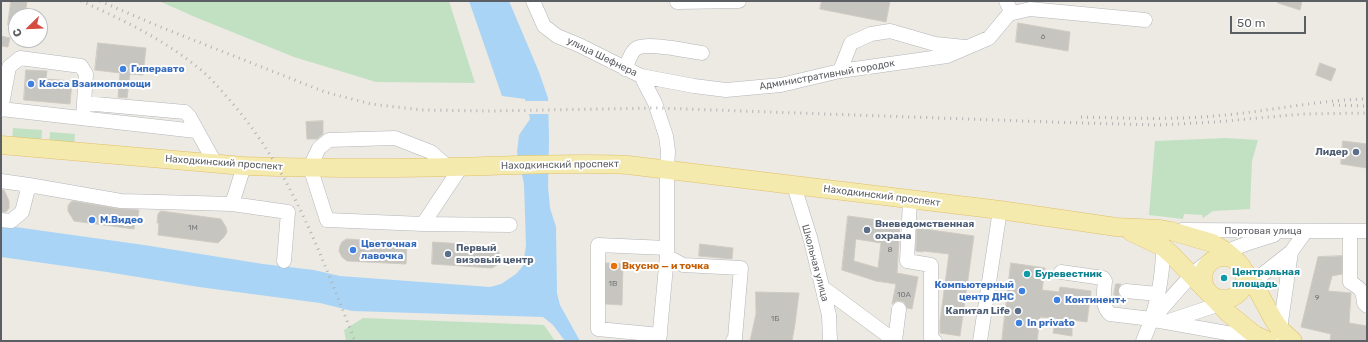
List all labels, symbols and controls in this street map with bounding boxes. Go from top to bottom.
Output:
north arrow [8,8,48,48]
scale bar [1232,8,1308,34]
text: 50 m [1237,16,1265,30]
text: С [10,26,25,39]
house number: 6 [1041,32,1045,42]
street label: улица Шефнера [565,35,639,79]
street label: Административный городок [758,57,896,93]
place label: Гиперавто [131,63,185,75]
marker: Гиперавто [118,64,128,74]
place label: Касса Взаимопомощи [39,78,151,90]
marker: Касса Взаимопомощи [26,79,36,89]
place label: Лидер [1315,146,1348,158]
marker: Лидер [1351,147,1361,157]
street label: Находкинский проспект [165,153,283,173]
street label: Находкинский проспект [501,158,619,172]
street label: Находкинский проспект [823,183,941,209]
place label: М.Видео [100,214,143,226]
marker: М.Видео [87,215,97,225]
place label: Вневедомственная охрана [875,218,974,242]
house number: 1М [188,223,198,233]
street label: Школьная улица [799,223,831,303]
marker: Вневедомственная охрана [862,225,872,235]
street label: Портовая улица [1224,225,1302,237]
place label: Цветочная лавочка [361,238,417,262]
place label: Первый визовый центр [456,242,534,266]
marker: Цветочная лавочка [348,245,358,255]
house number: 8 [887,245,893,255]
marker: Первый визовый центр [443,249,453,259]
place label: Вкусно — и точка [622,260,709,272]
marker: Вкусно — и точка [609,261,619,271]
place label: Центральная площадь [1232,266,1300,290]
place label: Буревестник [1035,268,1102,280]
marker: Буревестник [1022,269,1032,279]
marker: Центральная площадь [1219,273,1229,283]
house number: 1В [609,279,617,289]
place label: Компьютерный центр ДНС [935,279,1014,302]
marker: Компьютерный центр ДНС [1017,286,1027,296]
house number: 10А [897,290,911,300]
house number: 9 [1315,293,1319,303]
place label: Континент+ [1065,294,1126,306]
marker: Континент+ [1052,295,1062,305]
place label: Капитал Life [946,305,1010,317]
marker: Капитал Life [1013,306,1023,316]
house number: 1Б [771,314,779,324]
place label: In privato [1027,317,1075,329]
marker: In privato [1014,318,1024,328]

